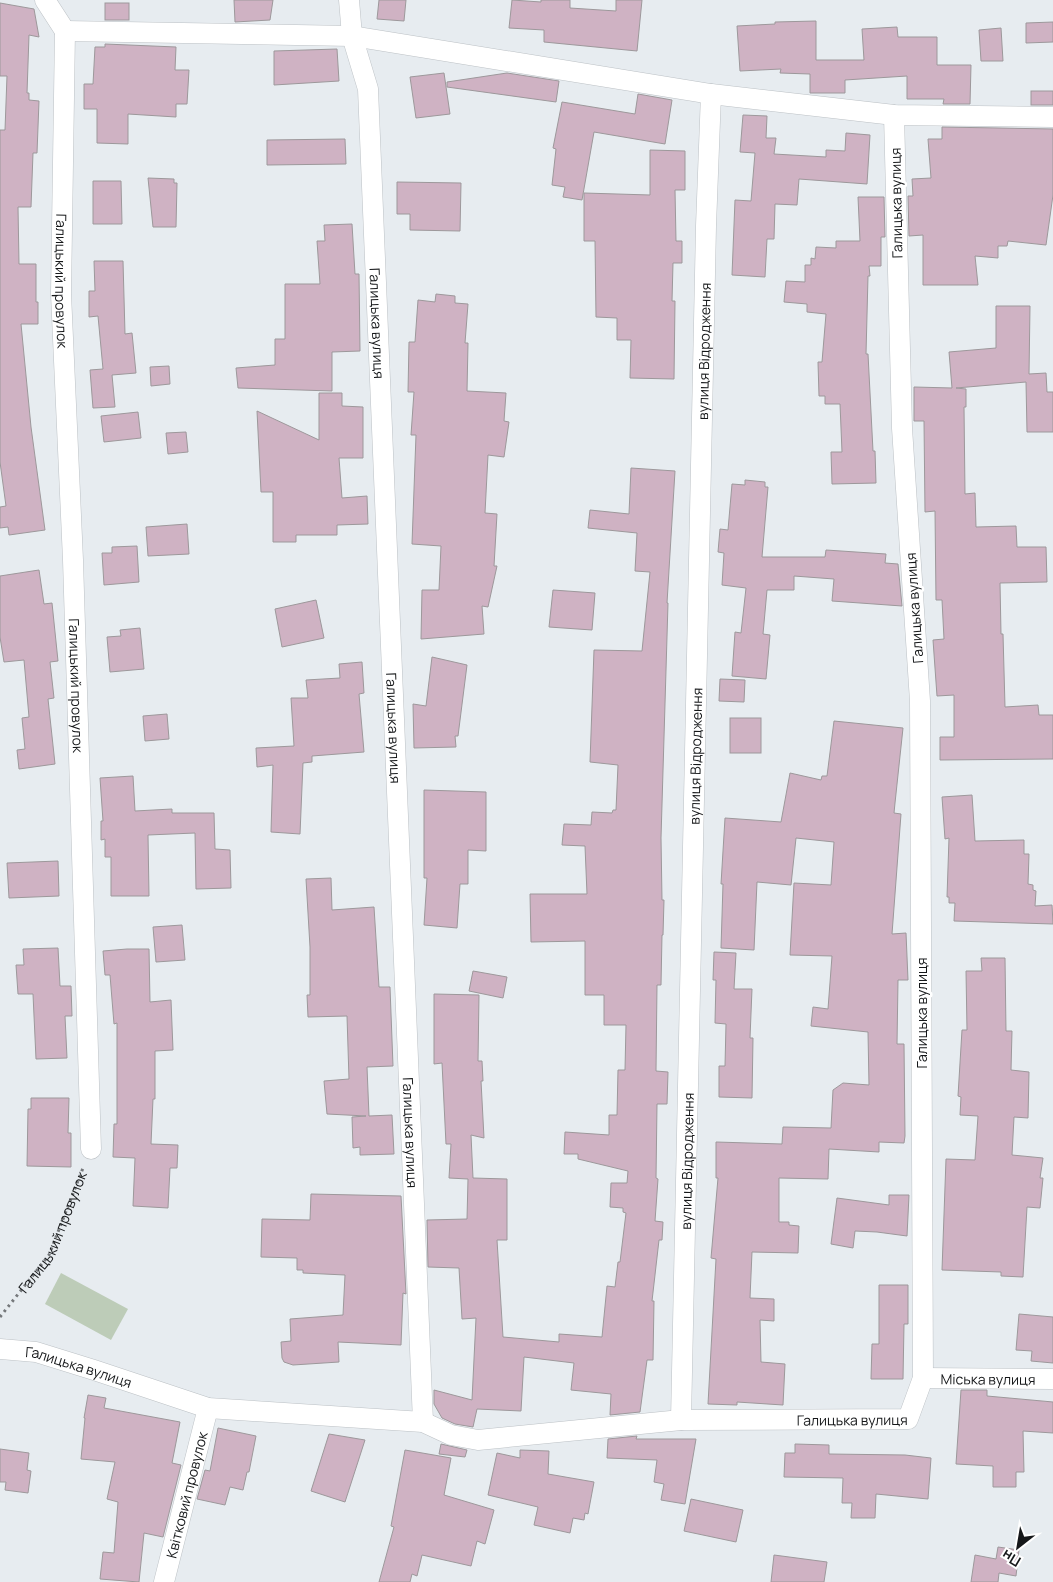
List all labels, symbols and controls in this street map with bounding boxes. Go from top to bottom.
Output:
street label: Галицька вулиця [886,147,906,259]
street label: Галицький провулок [51,214,73,350]
street label: Галицька вулиця [366,267,389,379]
street label: вулиця Відродження [692,283,714,420]
street label: Галицька вулиця [901,552,927,664]
street label: Галицький провулок [65,618,88,754]
street label: Галицька вулиця [383,672,406,784]
street label: вулиця Відродження [684,687,706,825]
street label: Галицька вулиця [912,958,931,1068]
street label: Галицька вулиця [399,1077,423,1188]
street label: вулиця Відродження [675,1092,697,1230]
street label: Галицький провулок [13,1167,91,1296]
street label: Галицька вулиця [25,1342,135,1392]
street label: Міська вулиця [940,1369,1036,1388]
street label: Галицька вулиця [797,1410,908,1429]
street label: Квітковий провулок [161,1428,211,1560]
north arrow [993,1522,1043,1572]
text: Пн [998,1546,1024,1572]

